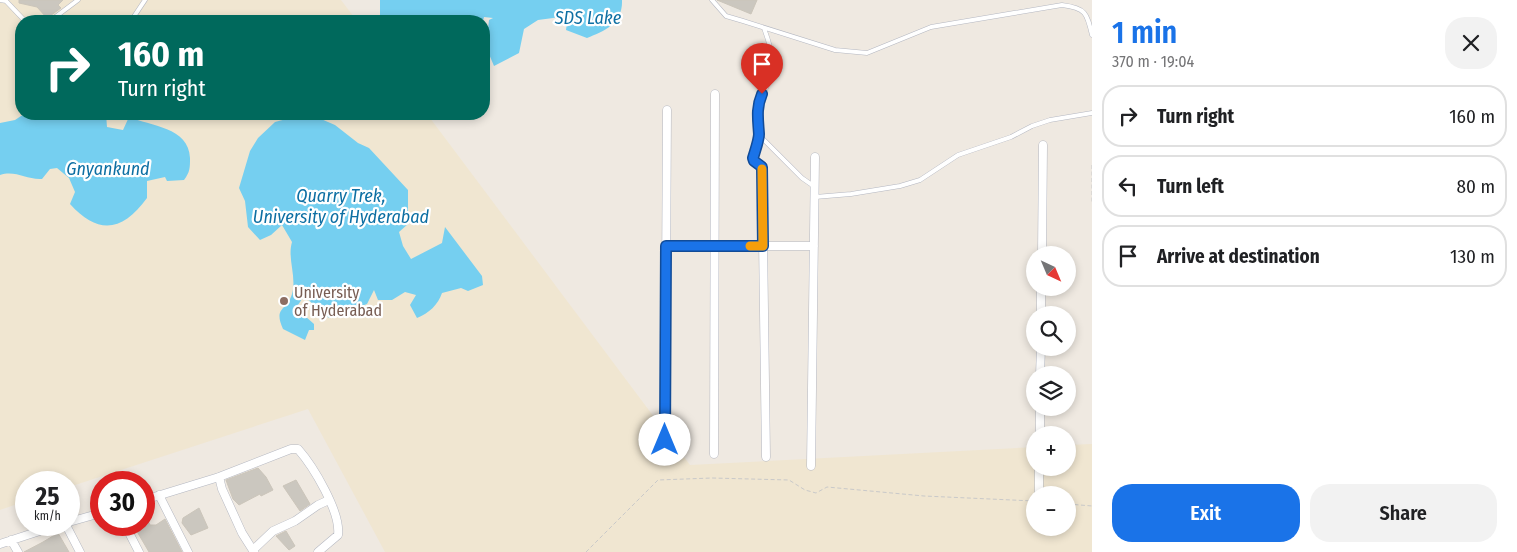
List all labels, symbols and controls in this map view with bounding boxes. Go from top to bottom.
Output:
water label: SDS Lake [554,7,622,29]
text: 1 min [1112,15,1177,51]
button: close [1445,17,1497,69]
text: 160 m [118,33,204,75]
icon: right [35,35,100,100]
pin [741,43,783,94]
icon: arrive [748,50,776,78]
text: 370 m · 19:04 [1112,52,1194,71]
text: Turn right [118,75,206,102]
icon: right [1114,102,1142,130]
text: Turn right [1157,105,1234,128]
text: 160 m [1449,105,1495,128]
water label: Gnyankund [66,158,150,180]
icon: left [1114,172,1142,200]
text: Turn left [1157,175,1224,198]
text: 80 m [1457,175,1495,198]
water label: Quarry Trek, University of Hyderabad [253,185,430,228]
icon: arrive [1114,242,1142,270]
text: Arrive at destination [1157,245,1320,268]
text: 130 m [1450,245,1495,268]
north arrow [1026,246,1076,296]
map controls [1026,246,1076,536]
place label: University of Hyderabad [294,283,382,320]
marker: University of Hyderabad [278,295,290,307]
button: search [1026,306,1076,356]
button: layers [1026,366,1076,416]
position arrow [638,413,690,465]
button: + [1026,426,1076,476]
speed limit sign: 30 [90,471,155,536]
text: 25 [36,482,59,512]
button: Exit [1112,484,1300,542]
button: Share [1310,484,1497,542]
button: − [1026,486,1076,536]
text: km/h [34,509,61,523]

